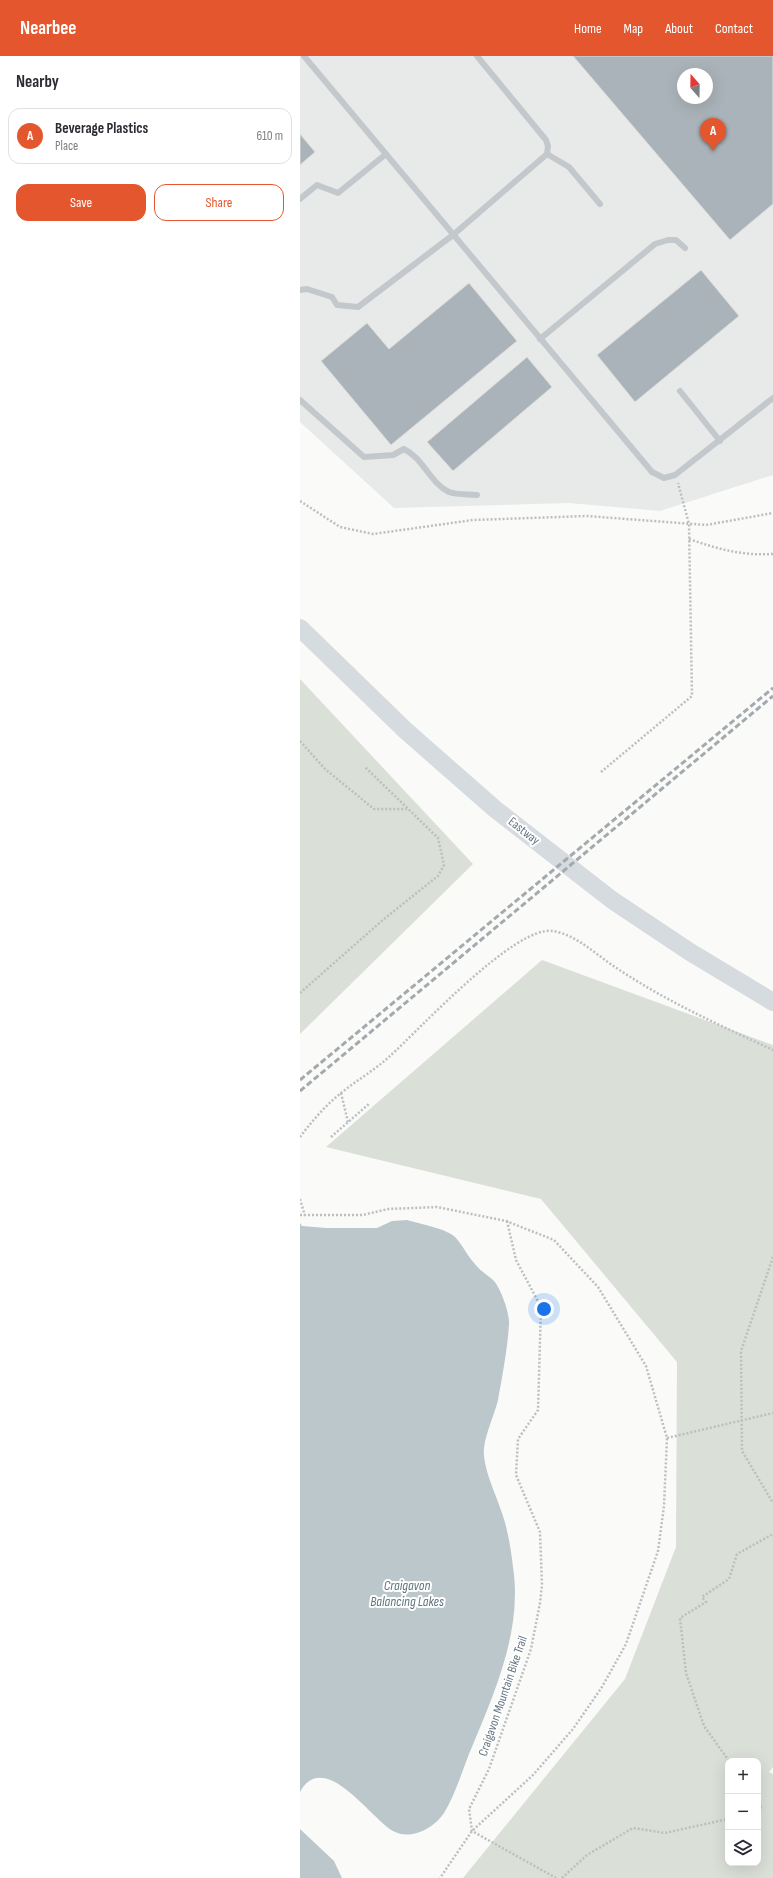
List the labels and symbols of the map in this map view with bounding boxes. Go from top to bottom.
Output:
north arrow [677,68,713,104]
pin: A [700,118,726,151]
street label: Eastway [505,814,543,848]
your location [534,1299,554,1319]
water label: Craigavon Balancing Lakes [370,1577,444,1610]
street label: Craigavon Mountain Bike Trail [475,1634,531,1758]

